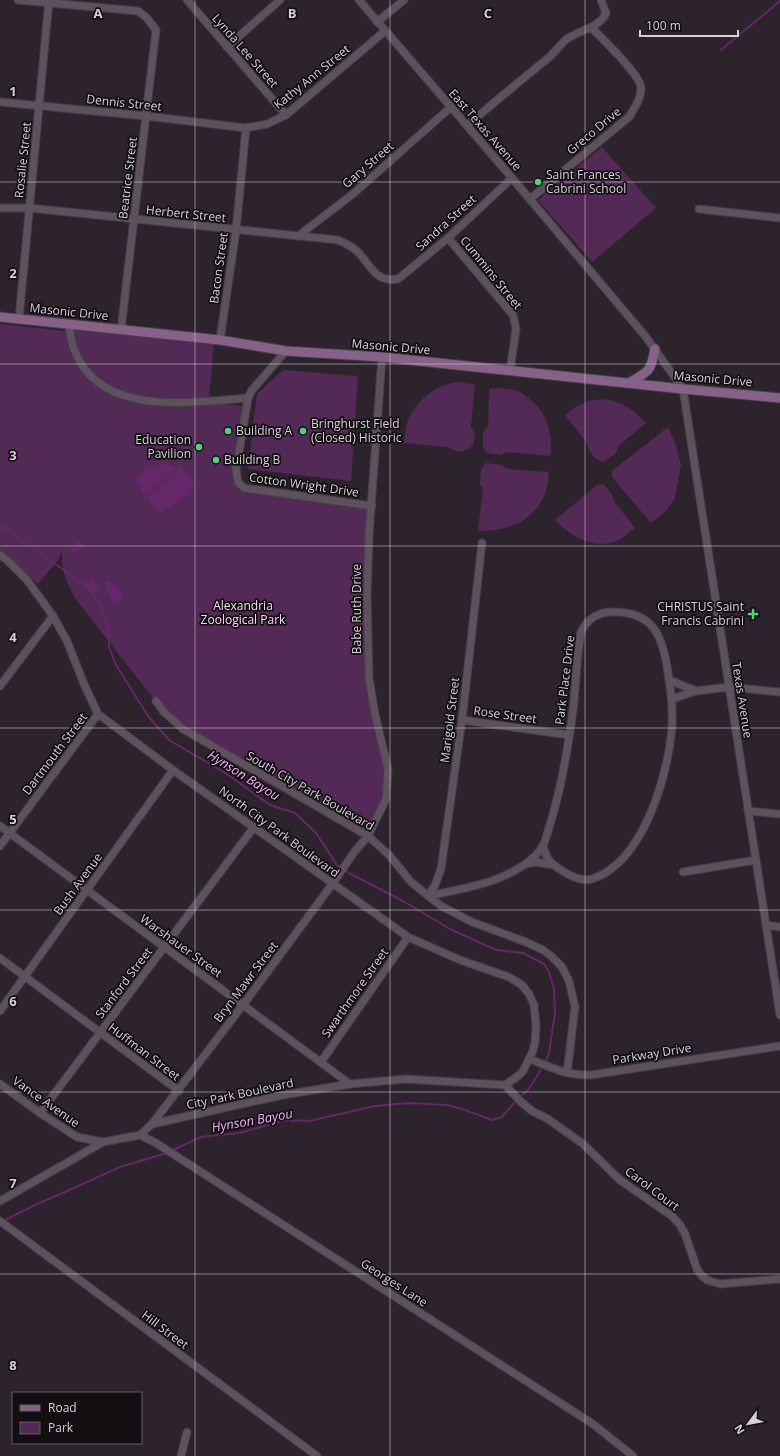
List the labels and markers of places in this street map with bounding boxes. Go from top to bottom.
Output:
place label: Saint Frances Cabrini School [546,166,626,197]
marker: Saint Frances Cabrini School [533,177,543,187]
place label: Bringhurst Field (Closed) Historic [311,415,402,446]
place label: Building A [236,422,293,439]
marker: Building A [223,426,233,436]
marker: Bringhurst Field (Closed) Historic [298,426,308,436]
place label: Education Pavilion [135,431,191,462]
marker: Education Pavilion [194,442,204,452]
place label: Building B [224,451,281,468]
marker: Building B [211,455,221,465]
place label: CHRISTUS Saint Francis Cabrini [657,598,744,629]
marker: CHRISTUS Saint Francis Cabrini [747,608,759,620]

